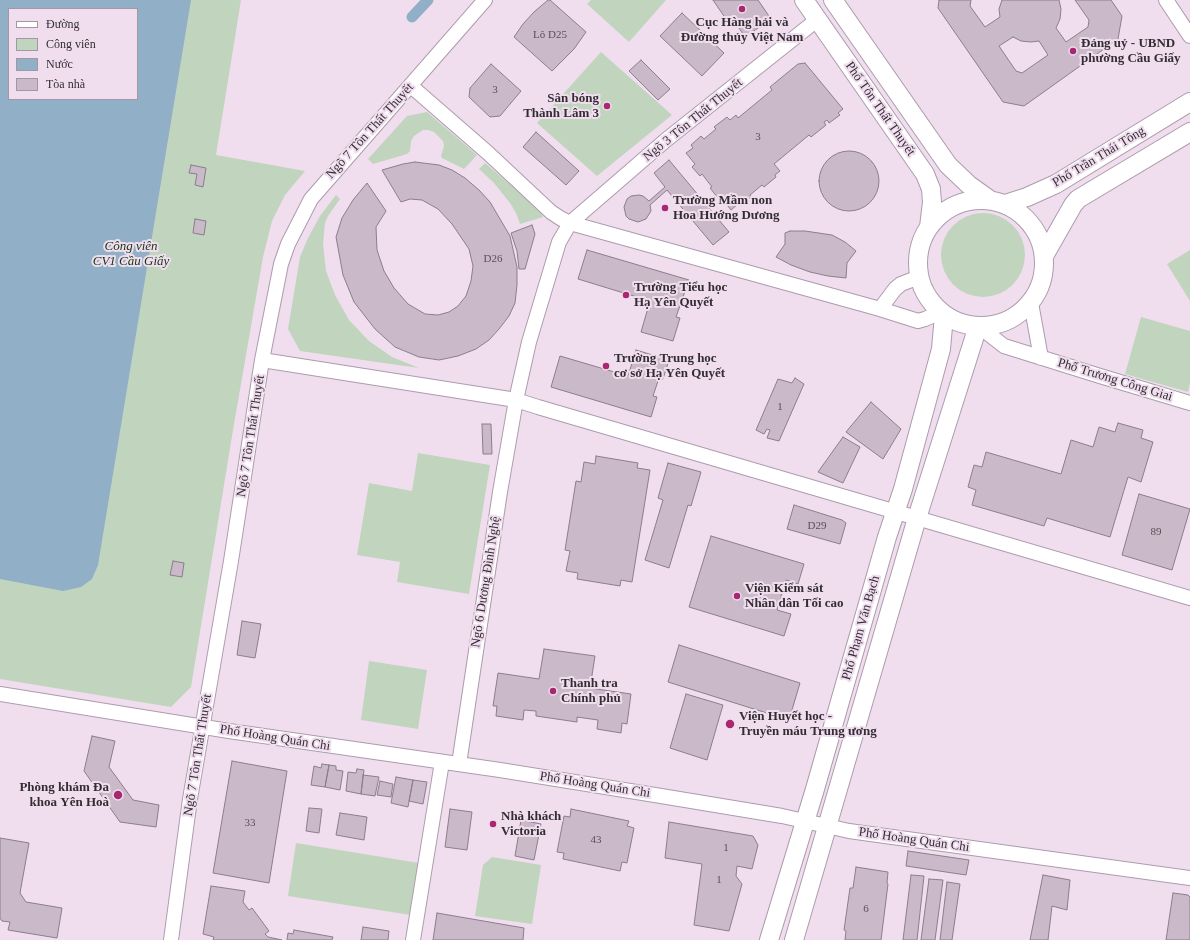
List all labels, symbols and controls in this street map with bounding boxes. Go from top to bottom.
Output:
marker: Cục Hàng hải và Đường thủy Việt Nam [737,4,747,14]
legend [8,8,138,100]
place label: Cục Hàng hải và Đường thủy Việt Nam [681,15,803,46]
text: Đường [46,17,80,31]
house number: Lô D25 [533,28,567,42]
place label: Đảng uỷ - UBND phường Cầu Giấy [1081,36,1181,67]
text: Công viên [46,37,96,51]
marker: Đảng uỷ - UBND phường Cầu Giấy [1068,46,1078,56]
text: Nước [46,57,73,71]
street label: Phố Tôn Thất Thuyết [842,59,918,159]
street label: Ngõ 3 Tôn Thất Thuyết [640,75,746,165]
text: Tòa nhà [46,77,85,91]
street label: Ngõ 7 Tôn Thất Thuyết [323,80,417,182]
house number: 3 [492,83,498,97]
place label: Sân bóng Thành Lâm 3 [523,91,599,122]
marker: Sân bóng Thành Lâm 3 [602,101,612,111]
street label: Phố Trần Thái Tông [1050,123,1148,191]
house number: 3 [755,130,761,144]
place label: Trường Mầm non Hoa Hướng Dương [673,193,780,224]
marker: Trường Mầm non Hoa Hướng Dương [660,203,670,213]
park label: Công viên CV1 Cầu Giấy [93,239,169,270]
house number: D26 [484,252,502,266]
place label: Trường Tiểu học Hạ Yên Quyết [634,280,727,311]
marker: Trường Tiểu học Hạ Yên Quyết [621,290,631,300]
place label: Trường Trung học cơ sở Hạ Yên Quyết [614,351,725,382]
street label: Phố Trương Công Giai [1056,355,1174,405]
marker: Trường Trung học cơ sở Hạ Yên Quyết [601,361,611,371]
street label: Ngõ 7 Tôn Thất Thuyết [234,374,268,498]
house number: 1 [777,400,783,414]
street label: Ngõ 6 Dương Đình Nghệ [468,515,504,649]
house number: D29 [808,519,826,533]
house number: 89 [1150,525,1162,539]
street label: Phố Phạm Văn Bạch [839,574,883,682]
place label: Viện Kiểm sát Nhân dân Tối cao [745,581,844,612]
marker: Viện Kiểm sát Nhân dân Tối cao [732,591,742,601]
place label: Thanh tra Chính phủ [561,676,621,707]
marker: Thanh tra Chính phủ [548,686,558,696]
street label: Ngõ 7 Tôn Thất Thuyết [181,693,215,817]
place label: Viện Huyết học - Truyền máu Trung ương [739,709,877,740]
marker: Viện Huyết học - Truyền máu Trung ương [724,718,736,730]
street label: Phố Hoàng Quán Chi [219,722,331,754]
street label: Phố Hoàng Quán Chi [539,769,651,801]
place label: Phòng khám Đa khoa Yên Hoà [19,780,109,811]
marker: Phòng khám Đa khoa Yên Hoà [112,789,124,801]
place label: Nhà khách Victoria [501,809,561,840]
house number: 33 [244,816,256,830]
marker: Nhà khách Victoria [488,819,498,829]
street label: Phố Hoàng Quán Chi [858,825,970,855]
house number: 43 [590,833,602,847]
house number: 1 [723,841,729,855]
house number: 1 [716,873,722,887]
house number: 6 [863,902,869,916]

